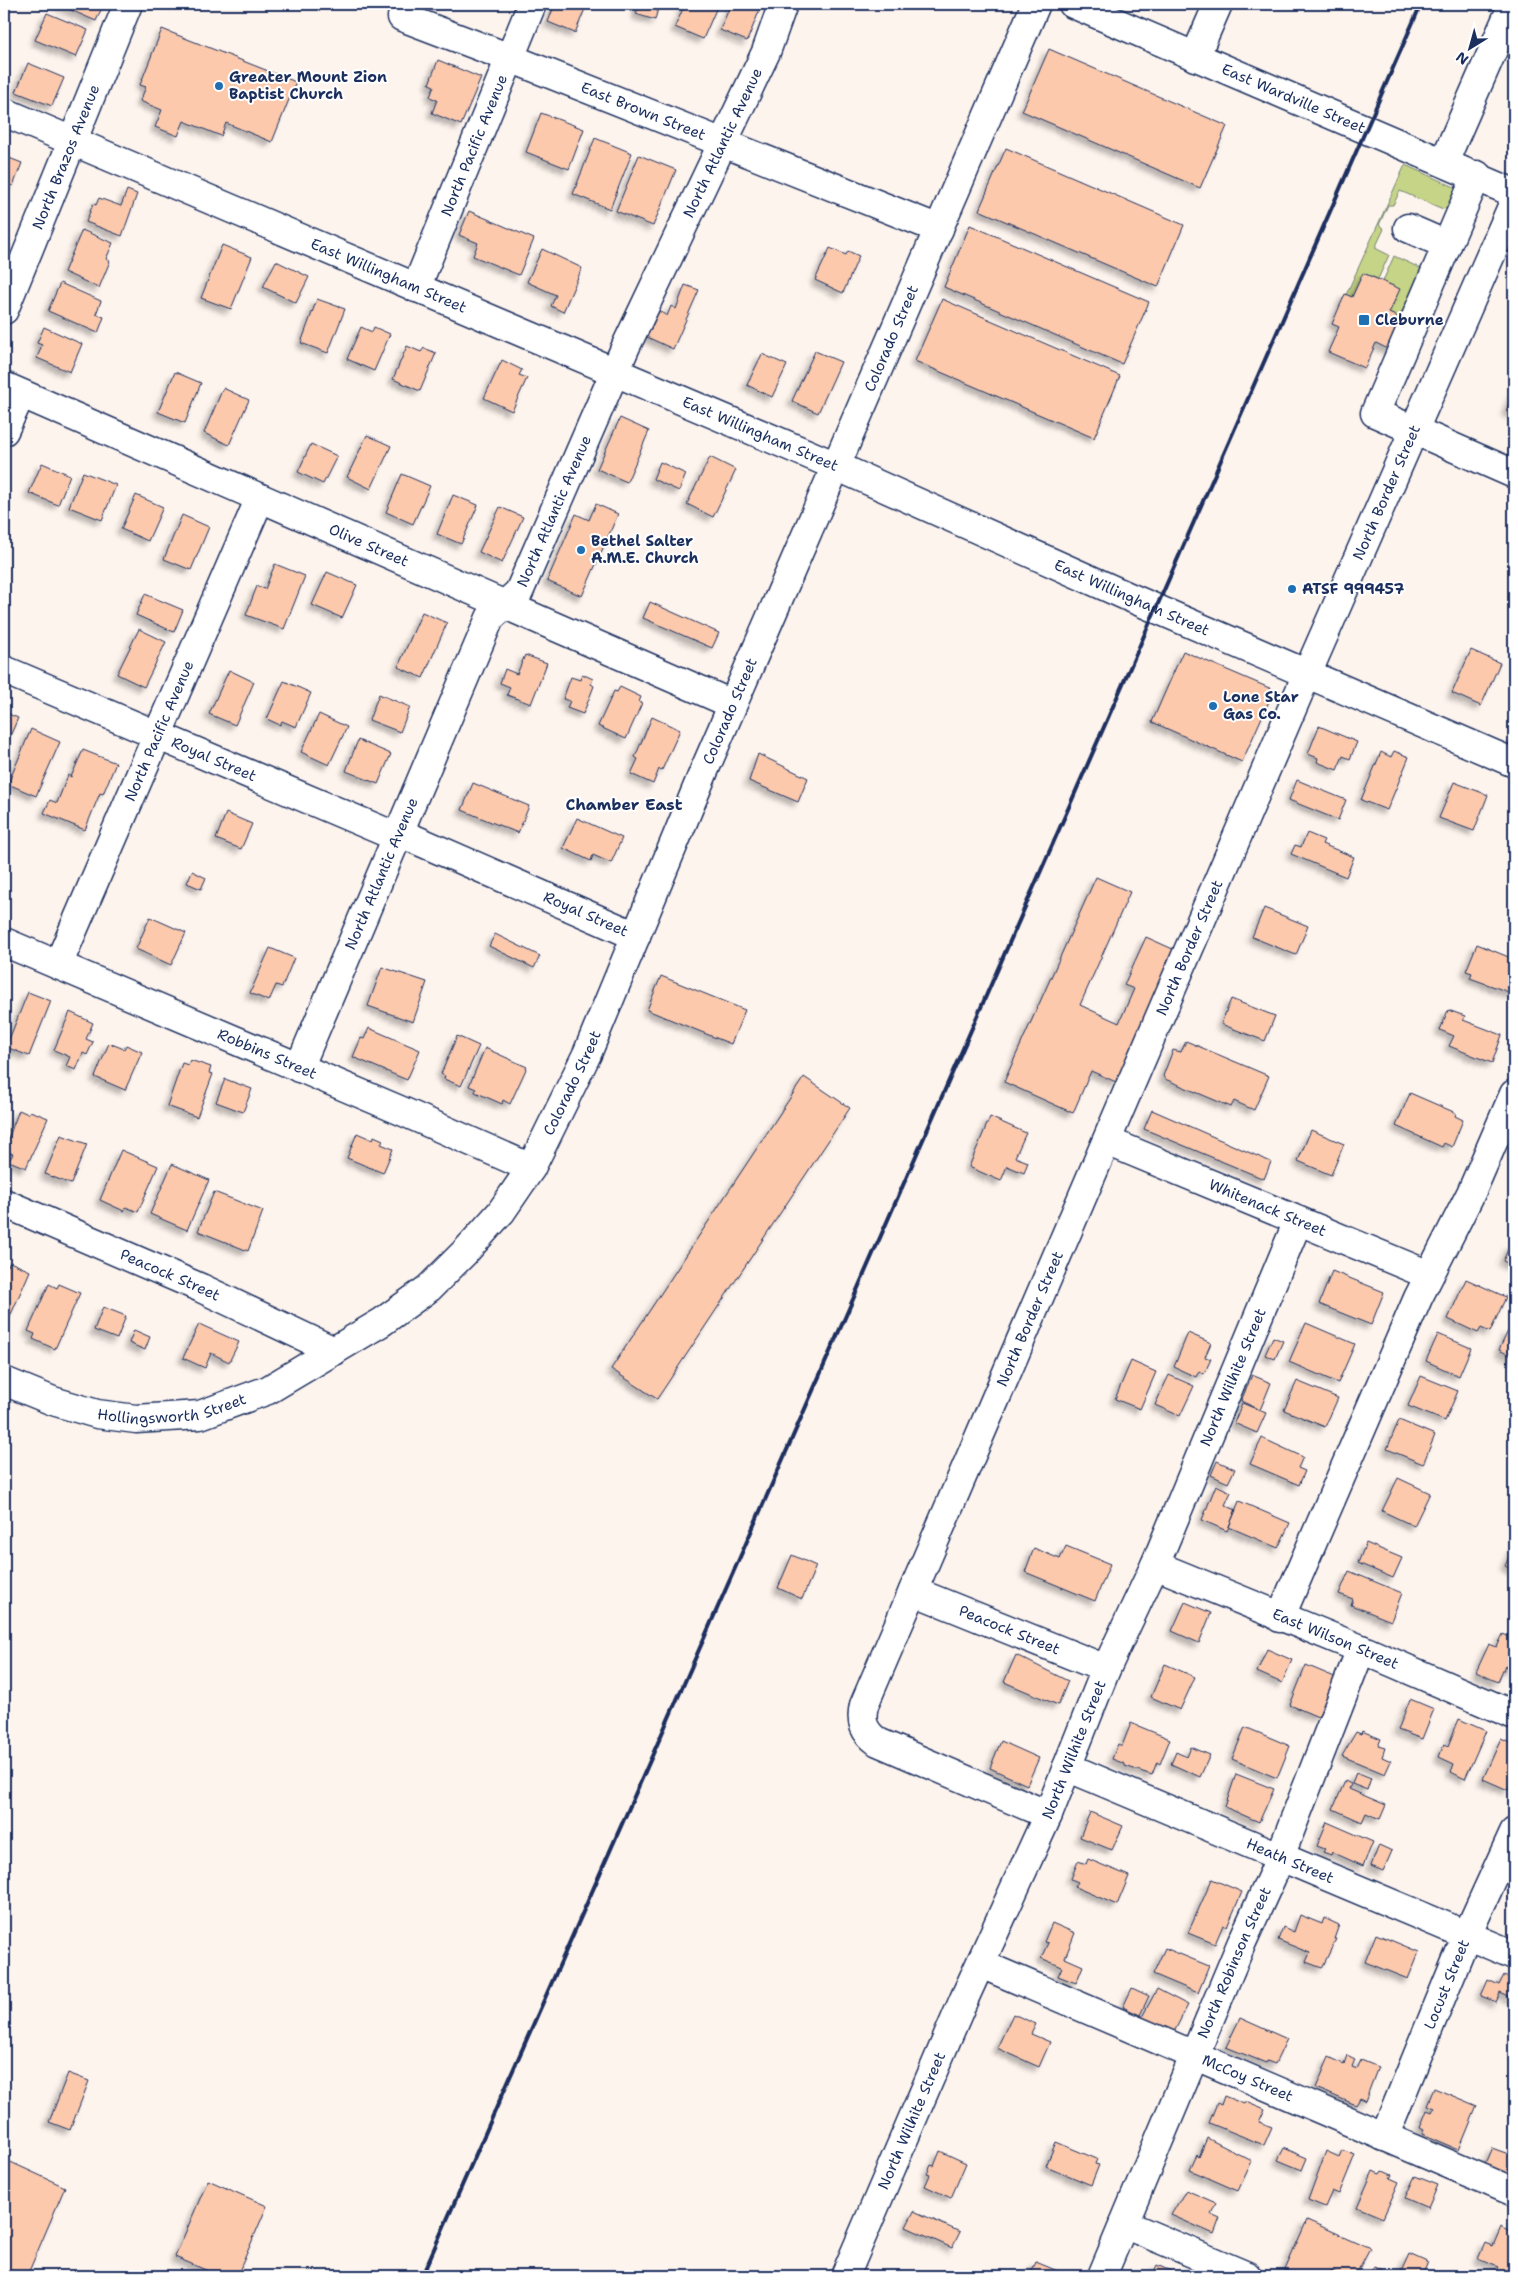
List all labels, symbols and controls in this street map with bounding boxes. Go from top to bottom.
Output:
north arrow [1446,22,1496,72]
text: N [1452,48,1472,69]
street label: East Wardville Street [1219,59,1369,138]
street label: North Atlantic Avenue [678,65,767,221]
place label: Greater Mount Zion Baptist Church [229,67,387,104]
street label: North Pacific Avenue [436,71,512,219]
street label: East Brown Street [578,77,709,145]
marker: Greater Mount Zion Baptist Church [213,80,225,92]
street label: North Brazos Avenue [28,82,104,233]
street label: East Willingham Street [308,234,470,318]
street label: Colorado Street [859,282,923,395]
place label: Cleburne [1375,310,1444,330]
marker: Cleburne [1357,313,1371,327]
street label: East Willingham Street [679,392,841,476]
street label: North Border Street [1348,422,1425,563]
street label: North Atlantic Avenue [512,432,596,590]
street label: Olive Street [326,519,412,572]
place label: Bethel Salter A.M.E. Church [591,531,699,568]
marker: Bethel Salter A.M.E. Church [575,544,587,556]
street label: East Willingham Street [1051,555,1213,641]
place label: ATSF 999457 [1302,579,1405,599]
marker: ATSF 999457 [1286,583,1298,595]
street label: Colorado Street [698,655,762,767]
street label: North Pacific Avenue [120,657,199,804]
place label: Lone Star Gas Co. [1223,687,1299,724]
marker: Lone Star Gas Co. [1207,700,1219,712]
street label: Royal Street [168,732,259,786]
district label: Chamber East [565,794,683,815]
street label: North Atlantic Avenue [340,795,423,953]
street label: North Border Street [1151,877,1227,1019]
street label: Royal Street [540,887,631,941]
street label: Robbins Street [214,1024,320,1084]
street label: Colorado Street [539,1027,606,1139]
street label: Whitenack Street [1206,1175,1329,1241]
street label: Peacock Street [117,1244,223,1306]
street label: North Border Street [992,1248,1068,1390]
street label: North Wilhite Street [1195,1305,1271,1449]
street label: Hollingsworth Street [96,1389,249,1429]
street label: Peacock Street [956,1601,1063,1659]
street label: East Wilson Street [1269,1604,1402,1674]
street label: North Wilhite Street [1037,1677,1111,1822]
street label: Heath Street [1243,1834,1337,1888]
street label: North Robinson Street [1193,1884,1276,2042]
street label: Locust Street [1419,1936,1474,2032]
street label: North Wilhite Street [873,2049,950,2193]
street label: McCoy Street [1199,2050,1296,2106]

